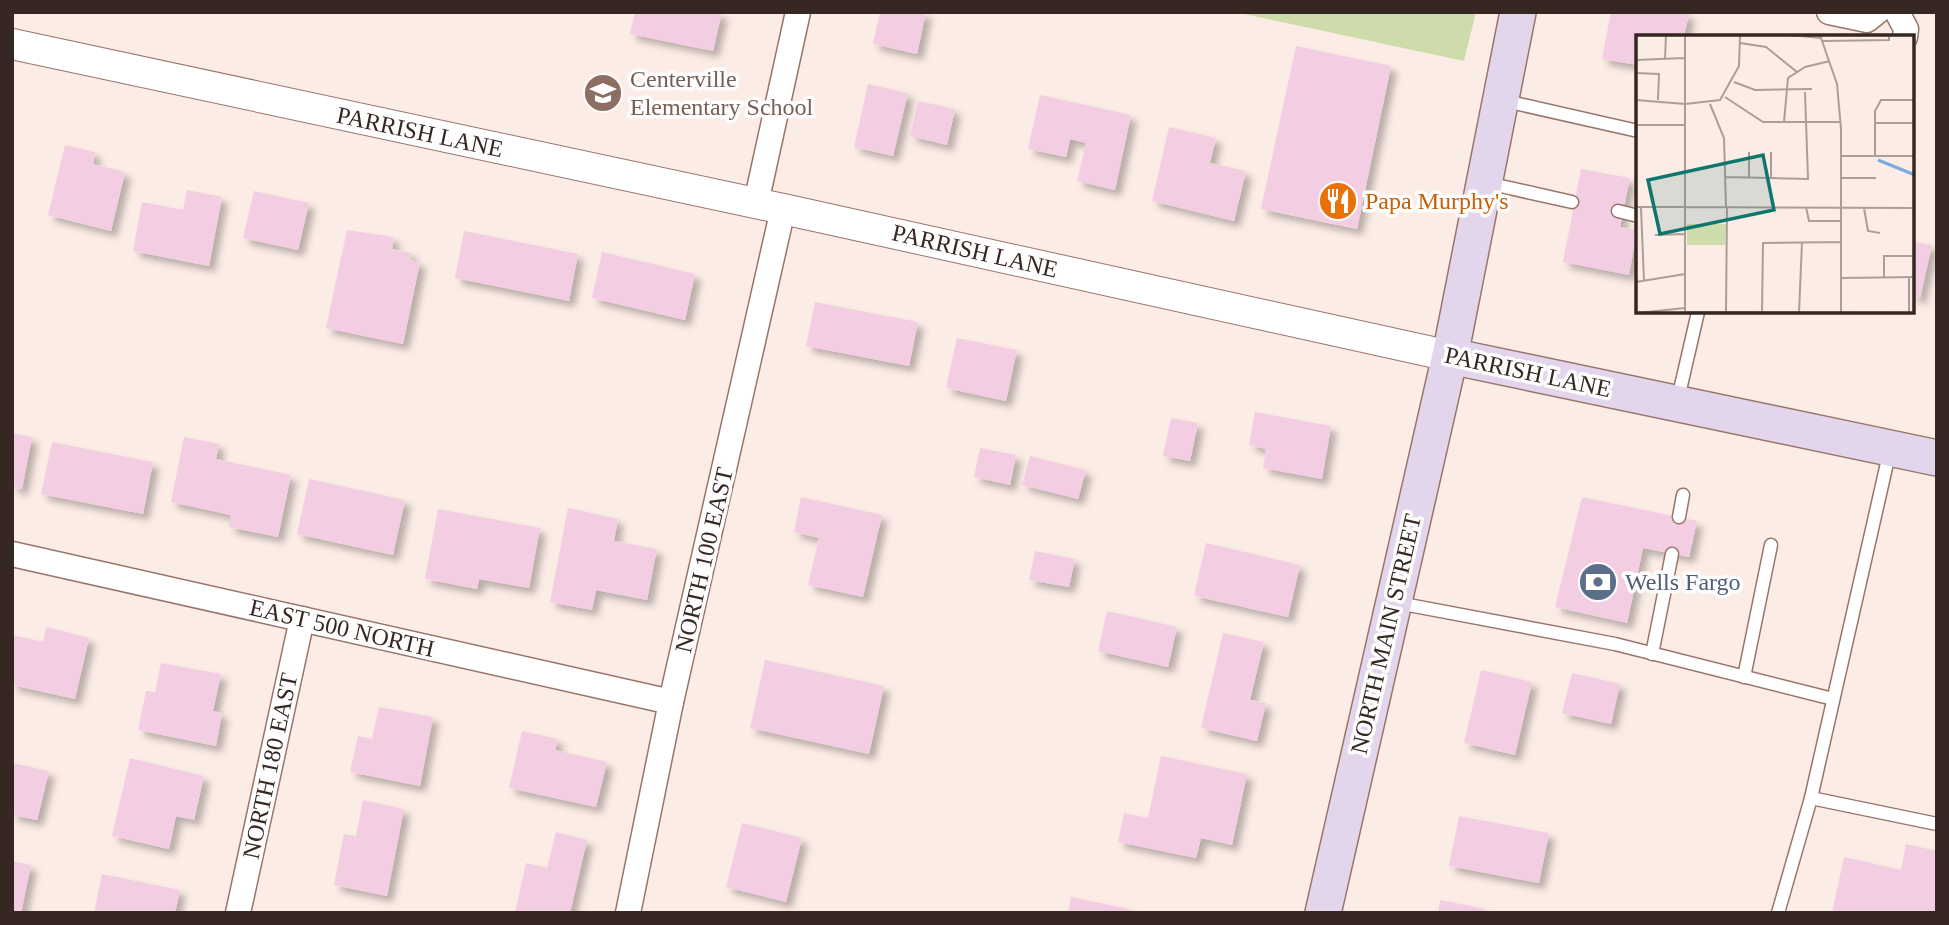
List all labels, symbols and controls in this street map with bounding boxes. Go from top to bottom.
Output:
inset map [1636,35,1914,313]
place label: Centerville Elementary School [630,66,814,120]
school or university icon: Centerville Elementary School [582,72,624,114]
street label: PARRISH LANE [335,102,505,162]
restaurant icon: Papa Murphy's [1317,180,1359,222]
place label: Papa Murphy's [1365,188,1509,214]
street label: PARRISH LANE [890,219,1060,283]
street label: PARRISH LANE [1443,342,1613,402]
street label: NORTH 100 EAST [670,465,738,655]
street label: NORTH MAIN STREET [1346,511,1426,756]
bank icon: Wells Fargo [1577,561,1619,603]
place label: Wells Fargo [1625,569,1741,595]
street label: EAST 500 NORTH [247,594,437,662]
street label: NORTH 180 EAST [238,670,302,861]

